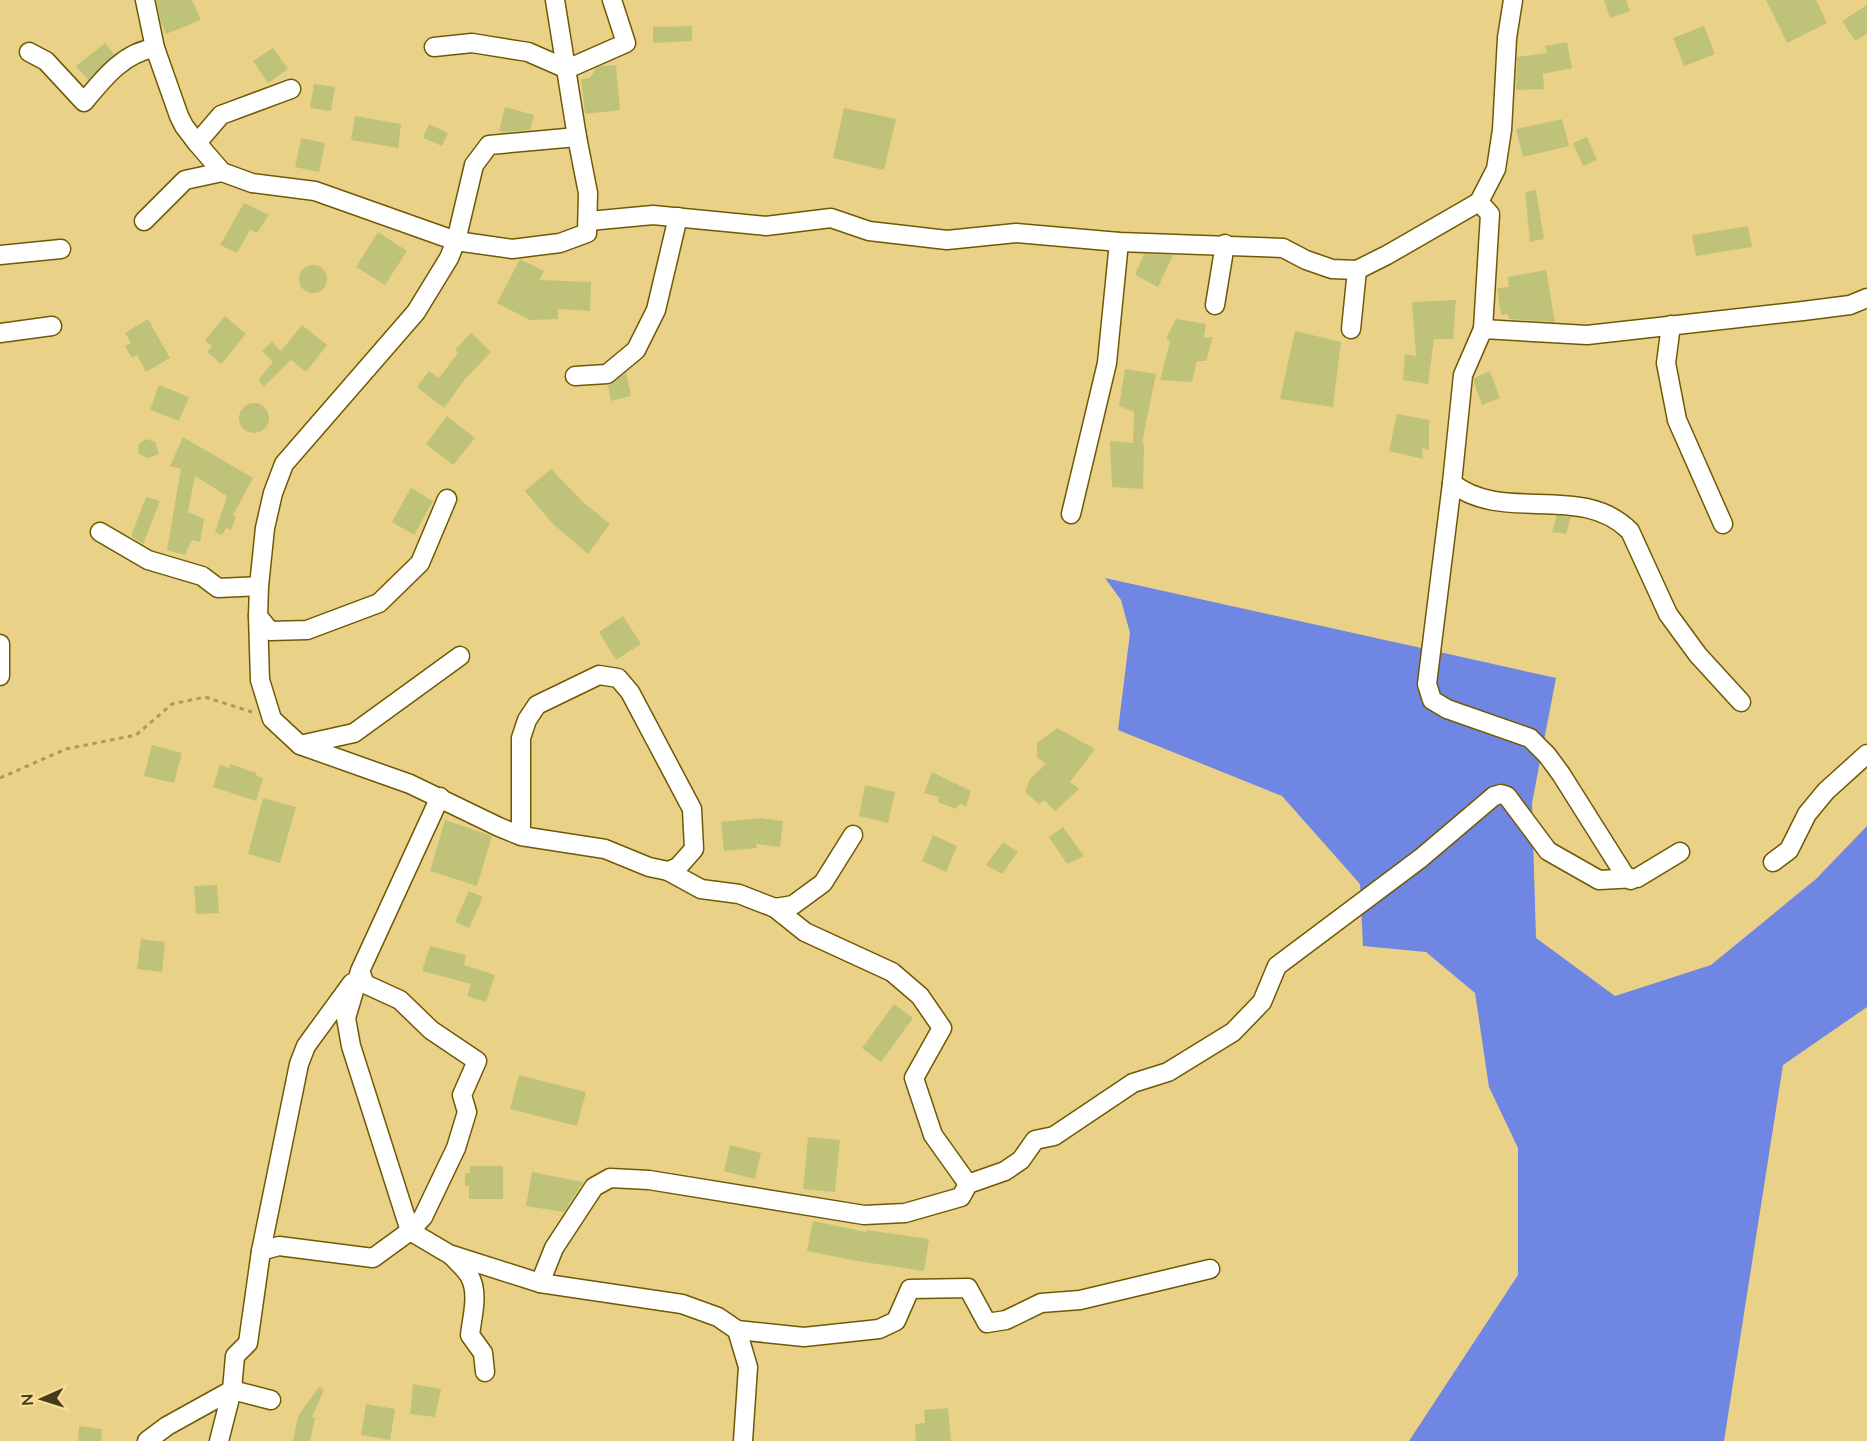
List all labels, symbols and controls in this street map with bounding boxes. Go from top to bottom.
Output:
north arrow [12,1369,72,1429]
text: N [17,1393,37,1406]

